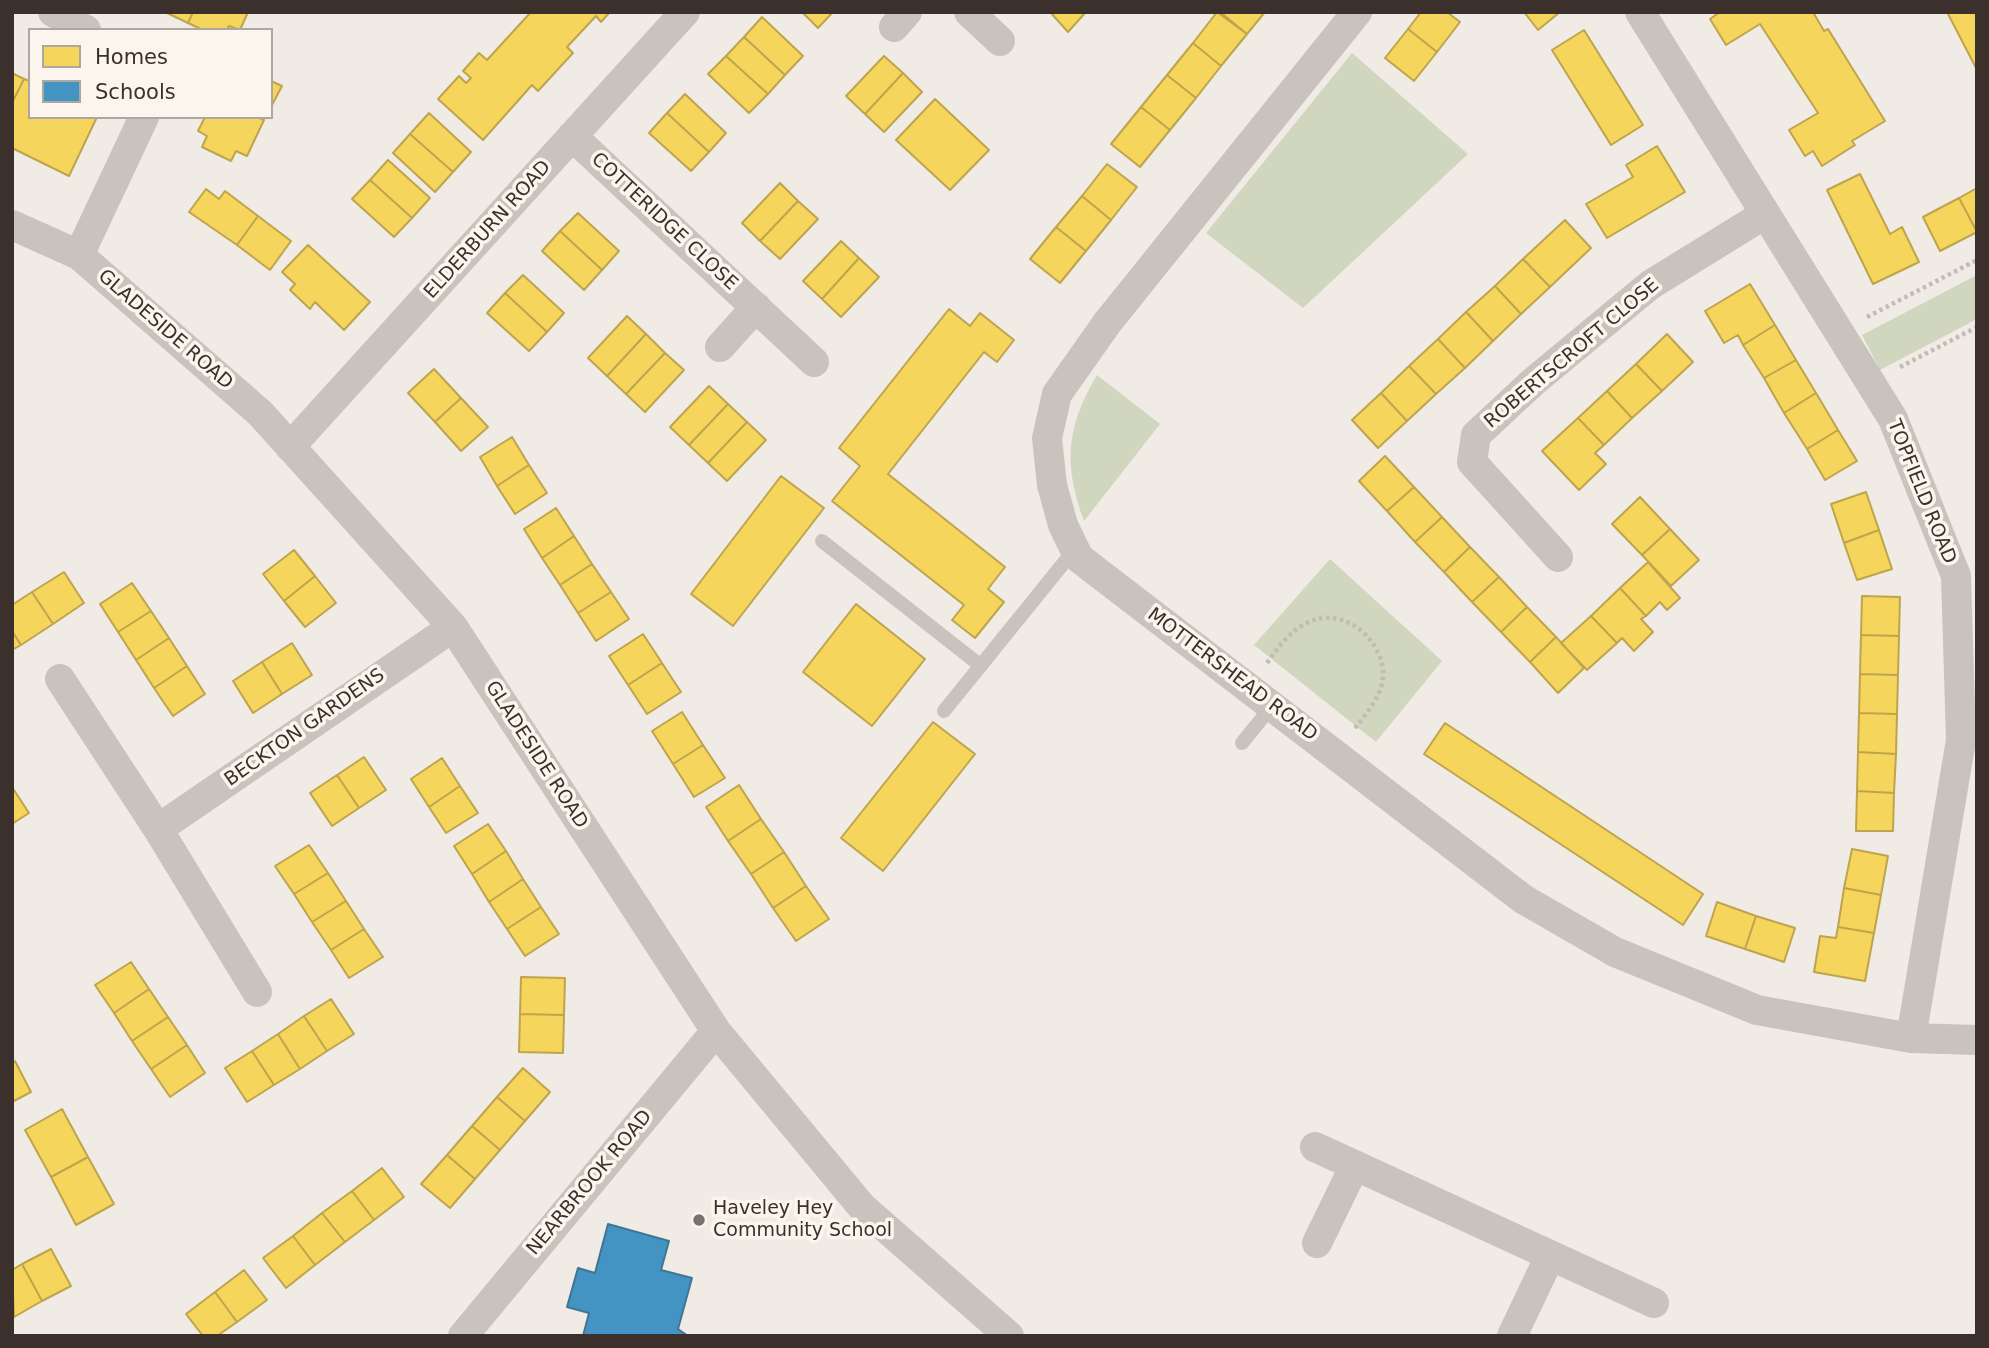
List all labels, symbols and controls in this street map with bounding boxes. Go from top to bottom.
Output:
legend [28,28,273,119]
text: Homes [95,45,168,69]
text: Schools [95,80,176,104]
street label: COTTERIDGE CLOSE [586,148,742,296]
street label: ELDERBURN ROAD [420,156,556,304]
street label: GLADESIDE ROAD [93,265,237,395]
street label: ROBERTSCROFT CLOSE [1480,274,1664,434]
street label: TOPFIELD ROAD [1882,417,1960,567]
street label: MOTTERSHEAD ROAD [1143,604,1321,746]
street label: BECKTON GARDENS [221,664,389,792]
street label: GLADESIDE ROAD [480,677,592,833]
street label: NEARBROOK ROAD [523,1106,657,1260]
place label: Haveley Hey Community School [713,1198,892,1242]
marker: Haveley Hey Community School [691,1212,707,1228]

